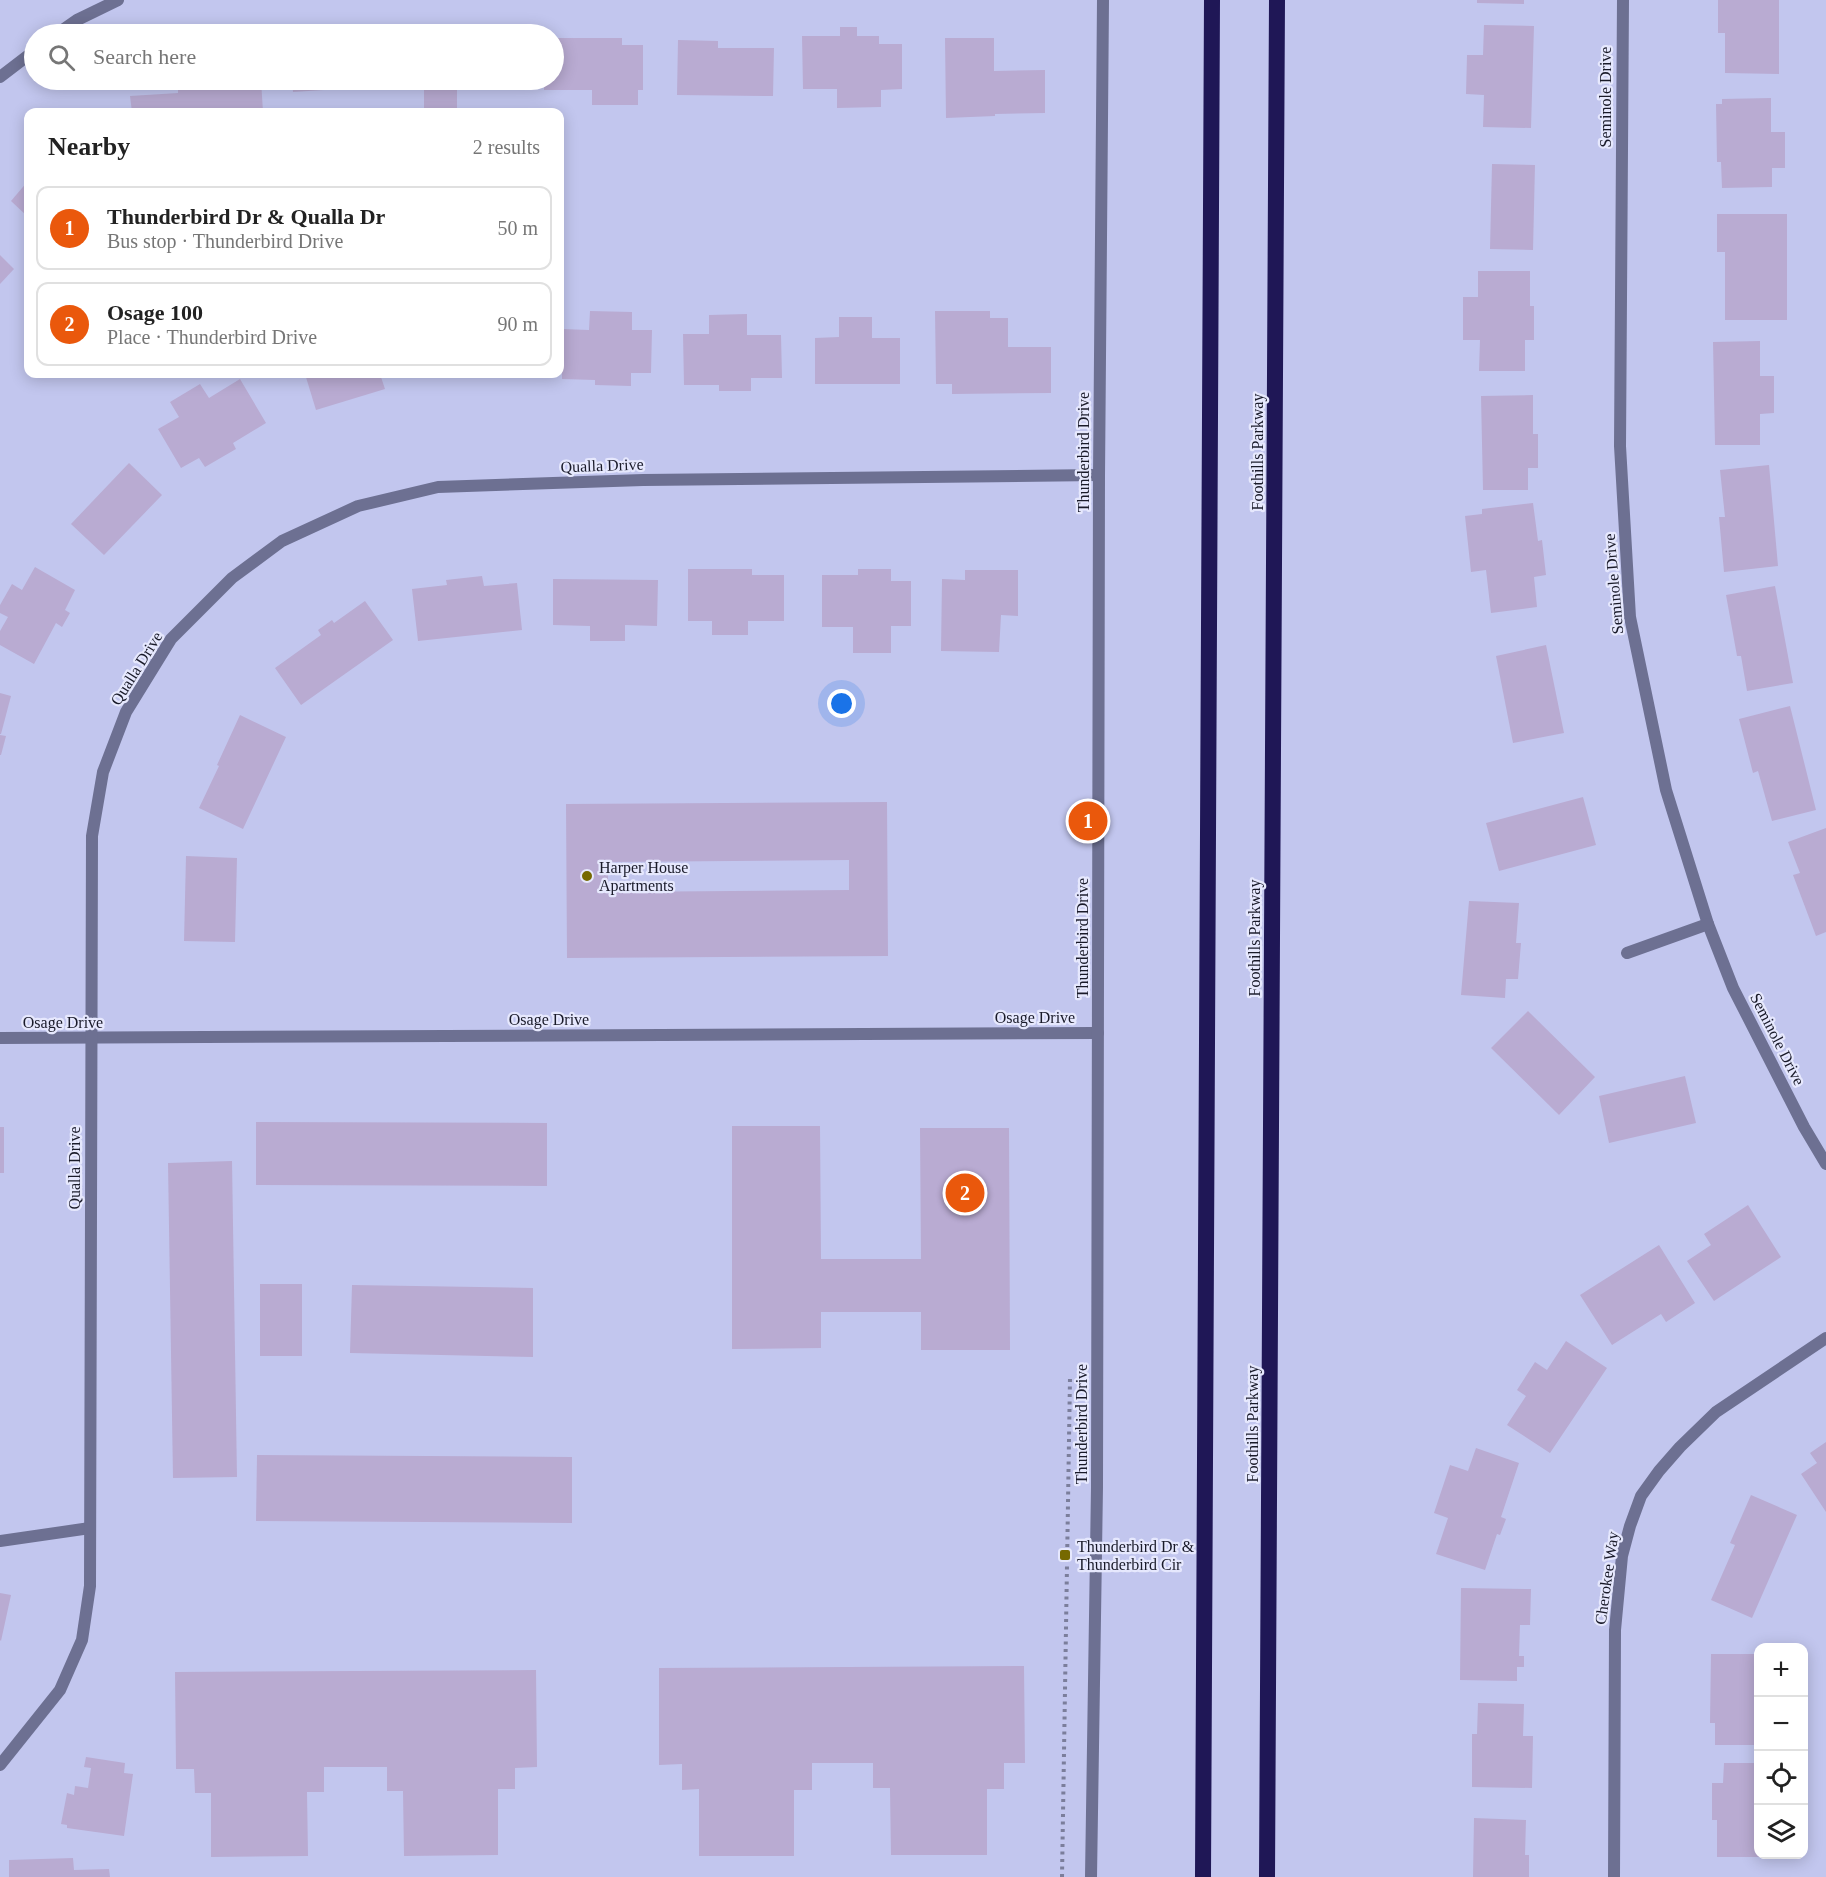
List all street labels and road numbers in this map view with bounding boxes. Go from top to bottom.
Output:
street label: Seminole Drive [1597,47,1614,147]
street label: Thunderbird Drive [1075,392,1092,512]
street label: Foothills Parkway [1249,394,1267,510]
street label: Qualla Drive [560,456,644,475]
street label: Seminole Drive [1601,533,1626,635]
street label: Qualla Drive [107,629,166,708]
street label: Thunderbird Drive [1074,878,1091,998]
street label: Foothills Parkway [1246,880,1264,996]
street label: Seminole Drive [1747,990,1808,1088]
street label: Osage Drive [995,1009,1075,1027]
street label: Osage Drive [509,1011,589,1029]
street label: Osage Drive [23,1014,103,1032]
street label: Qualla Drive [66,1126,83,1210]
street label: Thunderbird Drive [1073,1364,1090,1484]
street label: Foothills Parkway [1244,1366,1262,1482]
street label: Cherokee Way [1592,1530,1622,1626]

